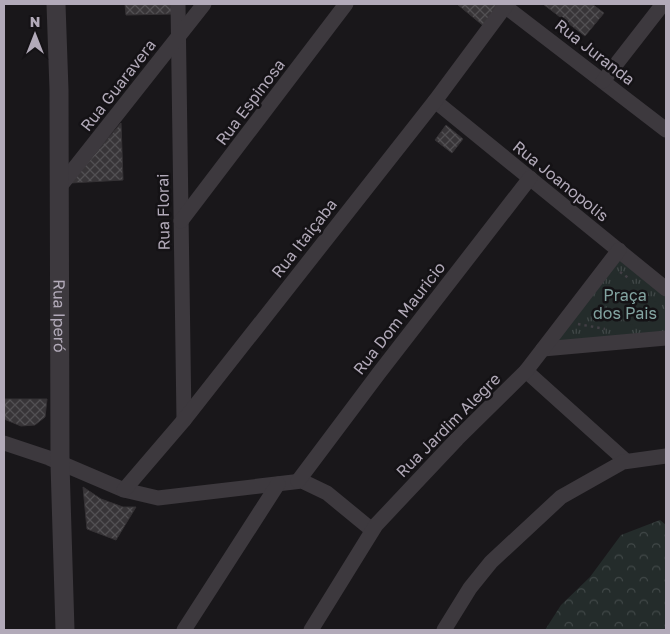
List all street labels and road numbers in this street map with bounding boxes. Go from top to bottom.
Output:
street label: Rua Juranda [551,15,639,89]
street label: Rua Guaravera [76,35,160,135]
street label: Rua Espinosa [211,55,289,149]
street label: Rua Joanopolis [509,136,613,226]
street label: Rua Florai [152,173,174,251]
street label: Rua Itaiçaba [267,195,341,281]
street label: Rua Dom Mauricio [349,258,449,378]
street label: Rua Iperó [50,279,70,353]
street label: Rua Jardim Alegre [392,369,504,481]

